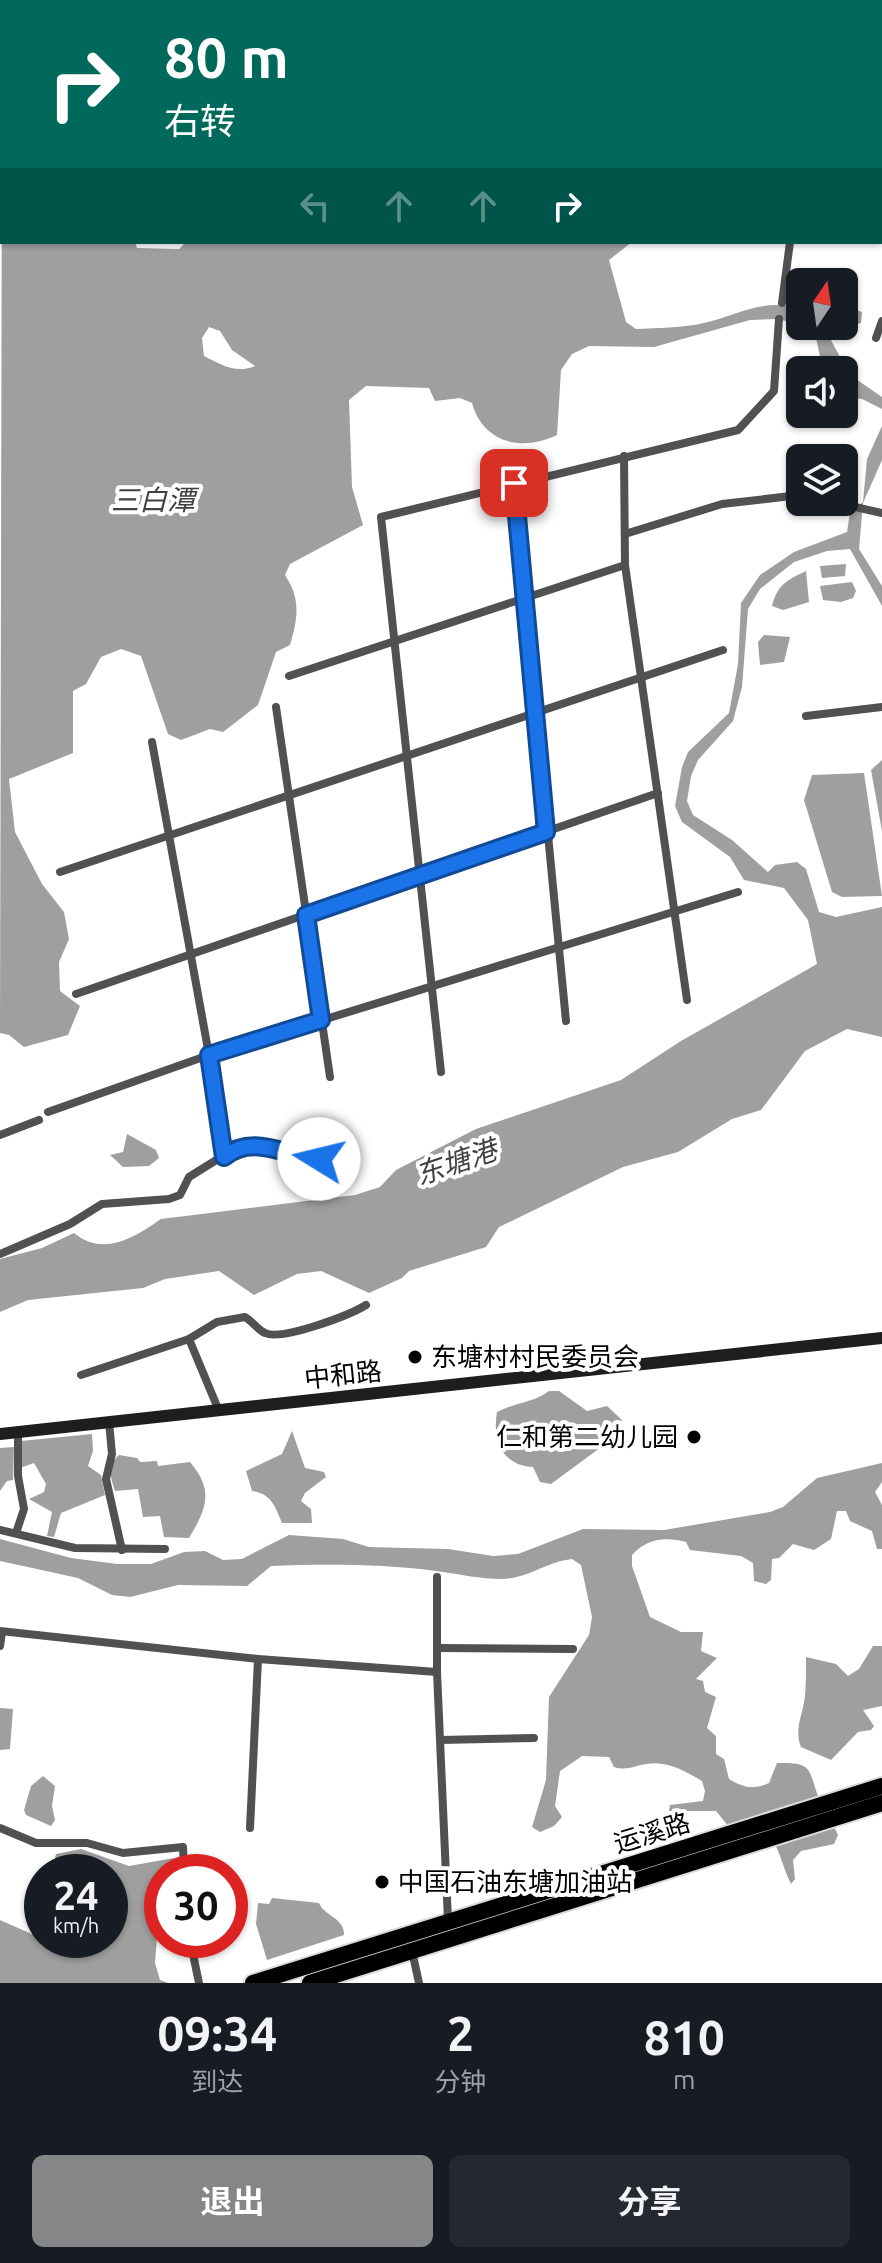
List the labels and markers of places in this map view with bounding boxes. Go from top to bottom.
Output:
pin [480,449,548,517]
place label: 东塘村村民委员会 [431,1342,639,1371]
marker: 东塘村村民委员会 [406,1348,424,1366]
place label: 仁和第二幼儿园 [496,1422,678,1451]
marker: 仁和第二幼儿园 [685,1428,703,1446]
place label: 中国石油东塘加油站 [398,1867,632,1896]
marker: 中国石油东塘加油站 [373,1873,391,1891]

